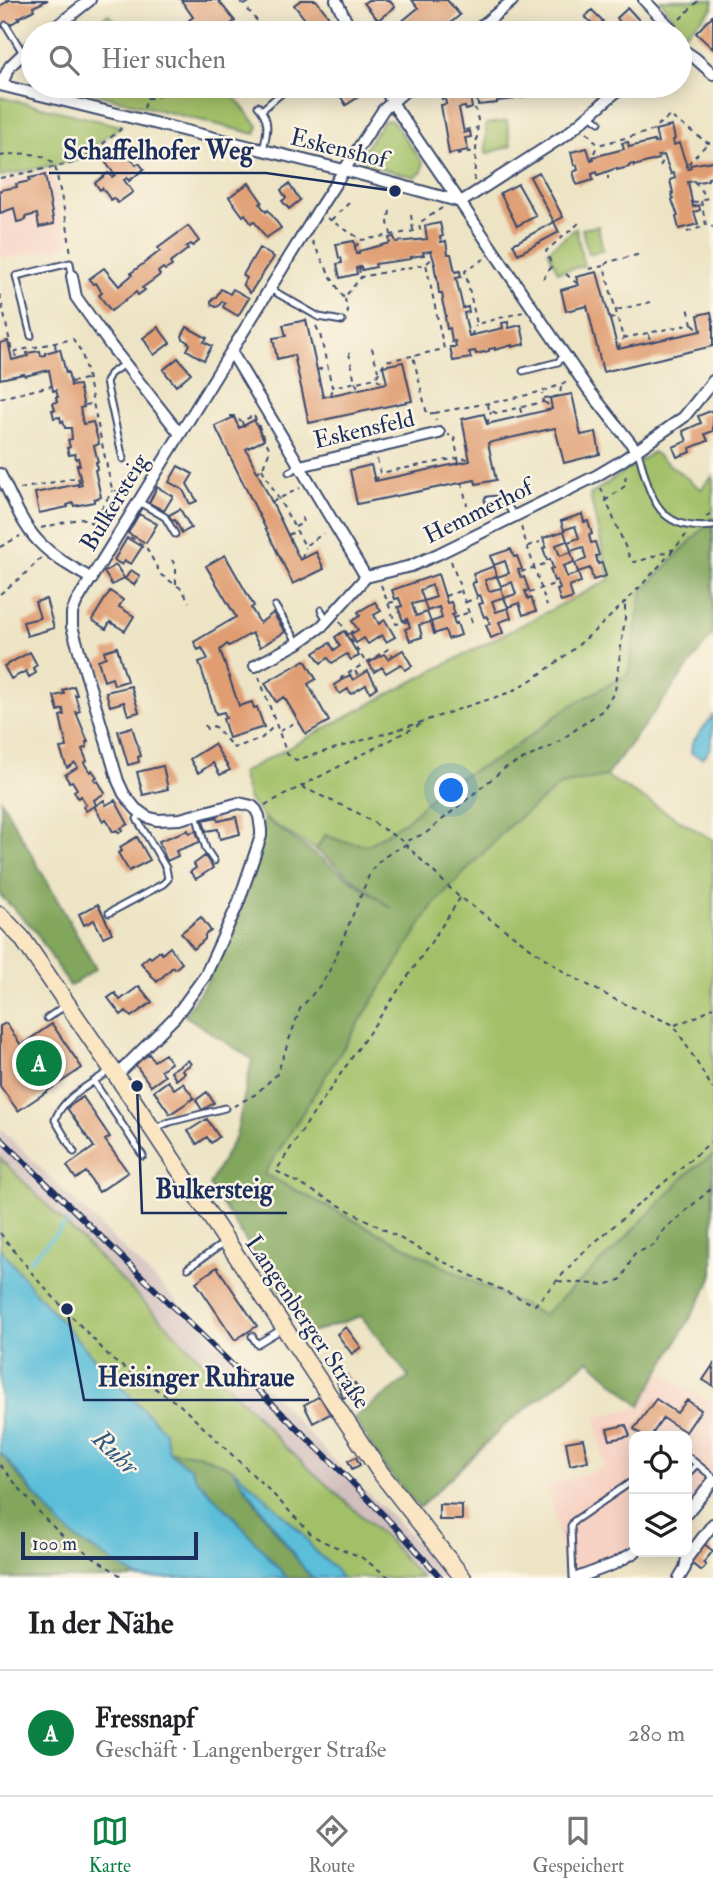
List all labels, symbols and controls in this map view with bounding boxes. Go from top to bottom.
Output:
search box [21,21,692,98]
icon: search [45,41,83,79]
text: Hier suchen [101,44,226,76]
street label: Eskenshof [287,121,394,176]
callout: Schaffelhofer Weg [49,126,266,173]
text: Schaffelhofer Weg [63,135,254,168]
street label: Eskensfeld [311,403,418,456]
street label: Bulkersteig [73,447,156,557]
street label: Hemmerhof [419,470,541,551]
your location [434,773,468,807]
pin: A [16,1037,62,1089]
callout: Bulkersteig [142,1166,287,1213]
text: Bulkersteig [155,1174,274,1207]
street label: Langenberger Straße [238,1229,377,1415]
callout: Heisinger Ruhraue [84,1353,309,1400]
text: Heisinger Ruhraue [97,1362,295,1395]
water label: Ruhr [85,1422,146,1483]
map controls [629,1431,692,1557]
button: locate [629,1431,692,1494]
button: layers [629,1494,692,1557]
scale bar [21,1529,198,1561]
text: 100 m [32,1532,77,1556]
text: In der Nähe [28,1605,173,1642]
text: Fressnapf [95,1703,195,1735]
text: A [44,1719,58,1748]
text: 280 m [628,1719,685,1748]
text: Geschäft · Langenberger Straße [95,1735,386,1764]
tab: Karte [89,1812,131,1878]
tab: Route [309,1812,355,1878]
tab: Gespeichert [533,1812,624,1878]

